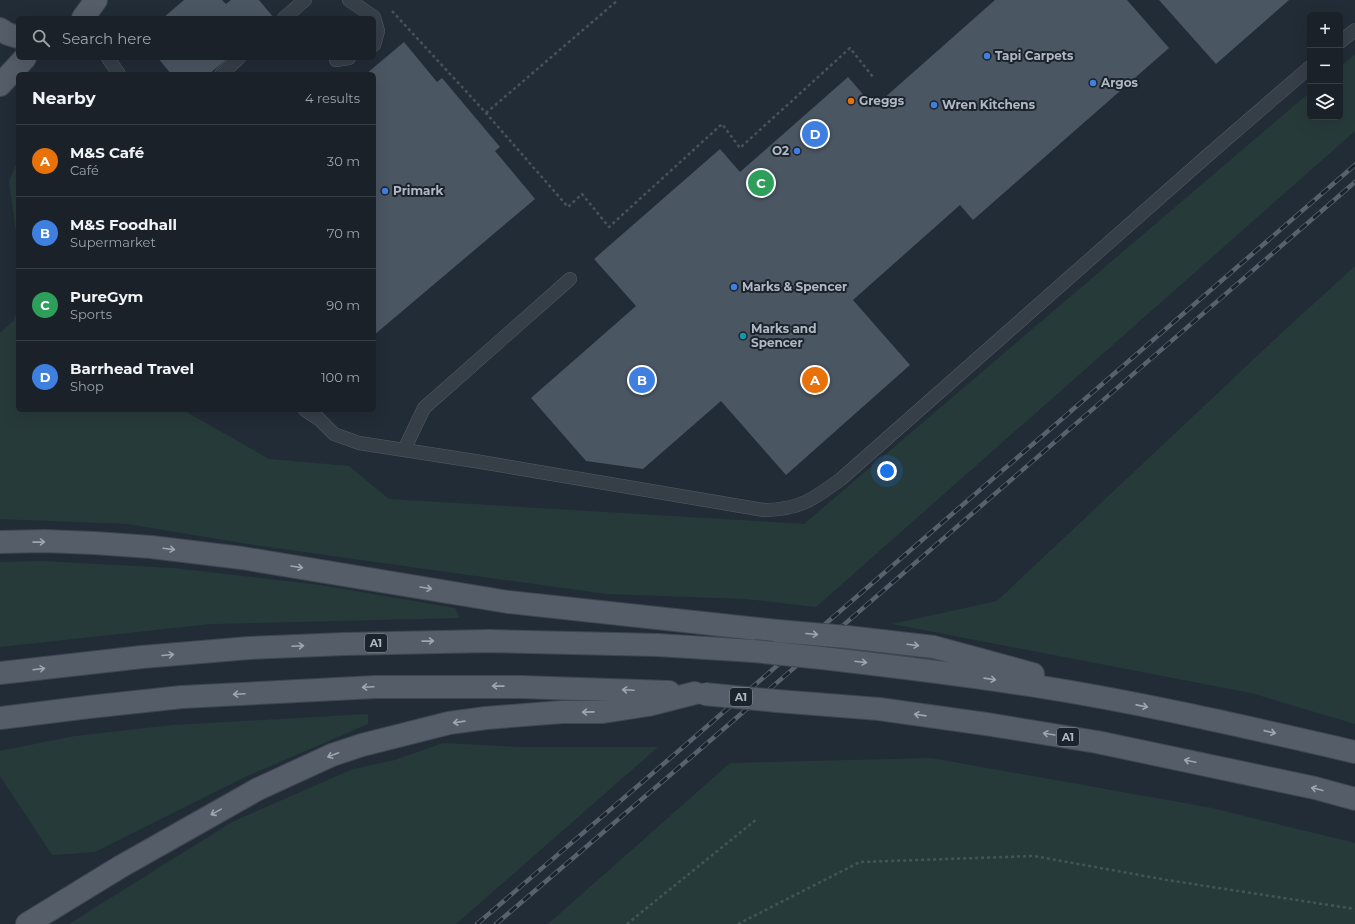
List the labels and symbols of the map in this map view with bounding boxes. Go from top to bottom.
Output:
place label: Tapi Carpets [995,48,1074,63]
marker: Tapi Carpets [982,51,992,61]
place label: Argos [1100,75,1139,90]
marker: Argos [1088,78,1098,88]
place label: Greggs [859,93,905,108]
marker: Greggs [846,96,856,106]
place label: Wren Kitchens [942,97,1036,112]
marker: Wren Kitchens [929,100,939,110]
pin: D [802,119,828,149]
place label: O2 [772,143,789,158]
marker: O2 [792,146,802,156]
pin: C [748,168,774,198]
place label: Primark [393,183,444,198]
marker: Primark [380,186,390,196]
place label: Marks & Spencer [742,279,847,294]
marker: Marks & Spencer [729,282,739,292]
place label: Marks and Spencer [751,321,816,350]
marker: Marks and Spencer [738,331,748,341]
pin: B [629,365,655,395]
pin: A [802,365,828,395]
your location [877,461,897,481]
one-way arrow [32,538,45,546]
one-way arrow [162,545,175,553]
one-way arrow [291,563,304,571]
one-way arrow [419,584,432,592]
one-way arrow [805,630,818,638]
road number: A1 [365,634,387,652]
one-way arrow [421,638,434,645]
one-way arrow [906,641,919,649]
one-way arrow [291,642,304,649]
one-way arrow [161,651,174,658]
one-way arrow [854,659,867,666]
one-way arrow [32,665,45,673]
one-way arrow [983,675,996,683]
one-way arrow [492,682,505,690]
one-way arrow [362,683,375,691]
one-way arrow [622,686,635,694]
road number: A1 [730,688,752,706]
one-way arrow [233,690,246,697]
one-way arrow [1135,702,1148,710]
one-way arrow [582,708,595,716]
one-way arrow [914,711,927,719]
one-way arrow [453,718,466,726]
road number: A1 [1057,728,1079,746]
one-way arrow [1263,728,1276,736]
one-way arrow [1043,730,1056,738]
one-way arrow [328,752,340,760]
one-way arrow [1184,757,1197,765]
one-way arrow [1311,784,1324,792]
one-way arrow [210,809,222,816]

